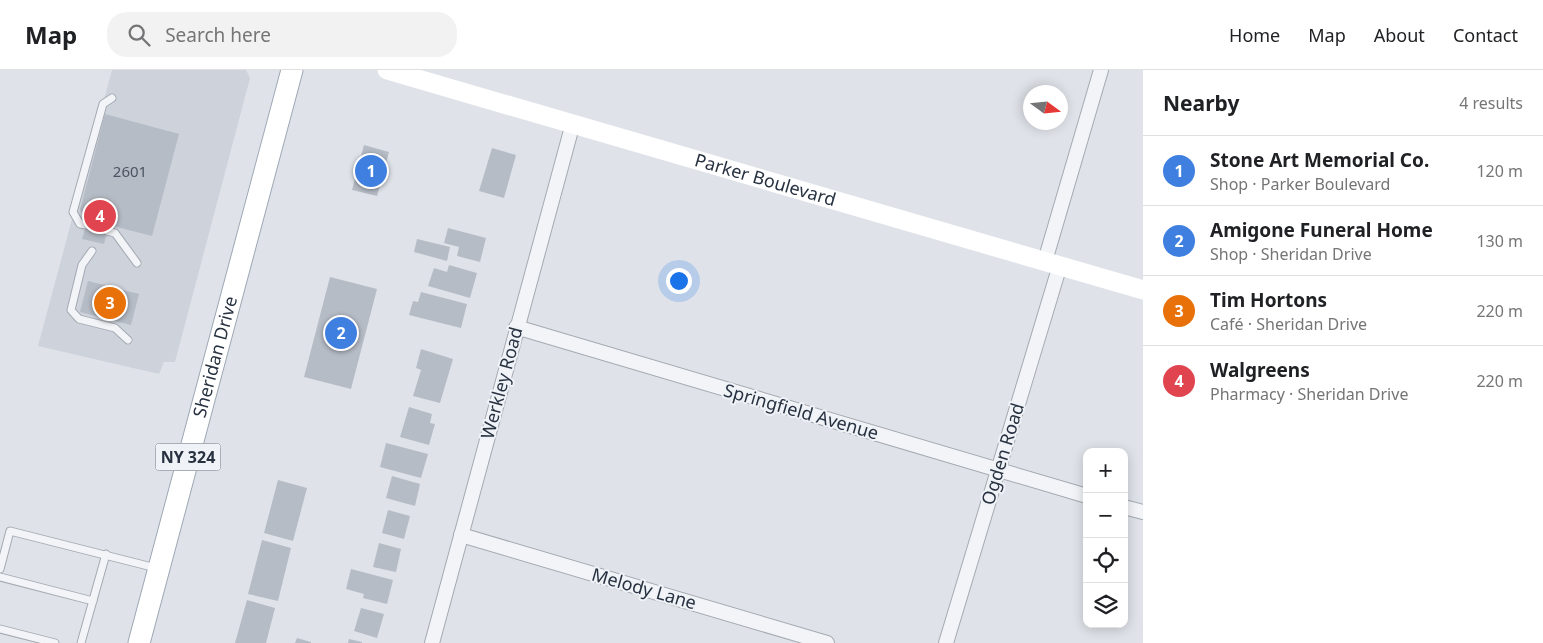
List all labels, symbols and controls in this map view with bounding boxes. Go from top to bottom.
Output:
search box [107,12,457,57]
text: Map [25,18,77,51]
icon: search [125,21,153,49]
text: Search here [165,22,271,48]
text: Home [1229,23,1280,47]
text: Map [1308,23,1346,47]
text: About [1374,23,1425,47]
text: Contact [1453,23,1518,47]
north arrow [1023,85,1068,130]
text: Nearby [1163,89,1239,117]
text: 4 results [1459,92,1523,114]
street label: Parker Boulevard [692,147,839,211]
text: Stone Art Memorial Co. [1210,147,1429,173]
pin: 1 [355,152,387,190]
text: 1 [1174,160,1184,182]
text: 120 m [1476,160,1523,182]
house number: 2601 [113,161,147,181]
text: Shop · Parker Boulevard [1210,173,1390,195]
pin: 4 [84,197,116,235]
text: Amigone Funeral Home [1210,217,1433,243]
text: 2 [1174,230,1184,252]
text: 130 m [1476,230,1523,252]
text: Shop · Sheridan Drive [1210,243,1372,265]
your location [666,268,692,294]
pin: 3 [94,284,126,322]
text: Tim Hortons [1210,287,1327,313]
street label: Sheridan Drive [187,293,242,420]
text: 3 [1174,300,1184,322]
text: 220 m [1476,300,1523,322]
text: Café · Sheridan Drive [1210,313,1367,335]
pin: 2 [325,314,357,352]
street label: Werkley Road [475,324,528,441]
text: Walgreens [1210,357,1310,383]
text: 4 [1174,370,1184,392]
text: 220 m [1476,370,1523,392]
street label: Springfield Avenue [721,377,881,445]
text: Pharmacy · Sheridan Drive [1210,383,1408,405]
street label: Ogden Road [975,400,1029,508]
road number: NY 324 [156,444,220,471]
map controls [1083,448,1128,628]
button: + [1083,448,1128,493]
button: − [1083,493,1128,538]
button: locate [1083,538,1128,583]
street label: Melody Lane [589,562,699,614]
button: layers [1083,583,1128,628]

